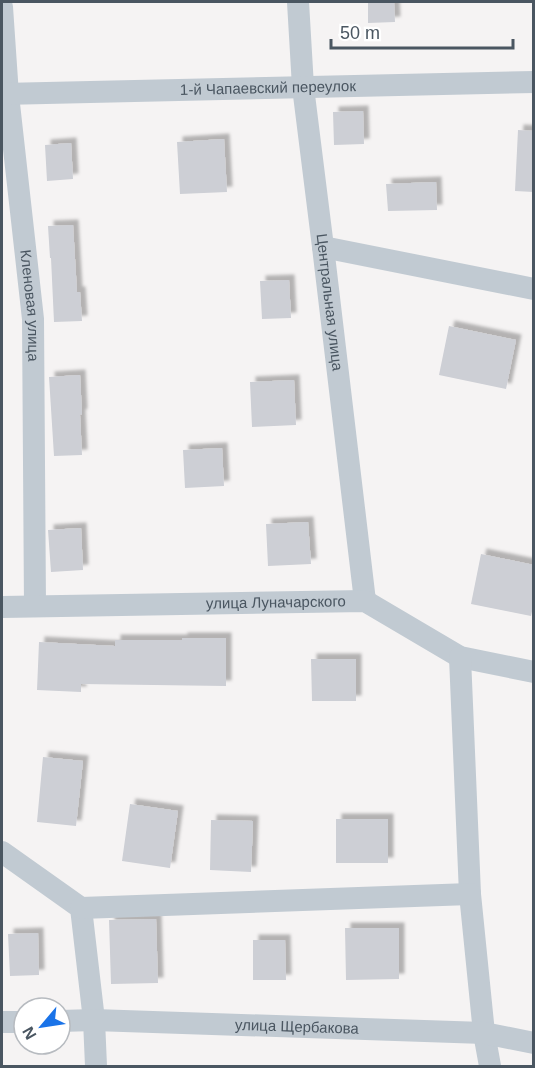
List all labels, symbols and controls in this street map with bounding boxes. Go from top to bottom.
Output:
scale bar [331,12,512,50]
text: 50 m [340,23,380,43]
street label: 1-й Чапаевский переулок [180,77,356,98]
street label: Центральная улица [313,233,347,372]
street label: Кленовая улица [17,249,42,362]
street label: улица Луначарского [206,592,346,612]
north arrow [12,996,72,1056]
street label: улица Щербакова [235,1016,360,1037]
text: N [19,1024,40,1042]

